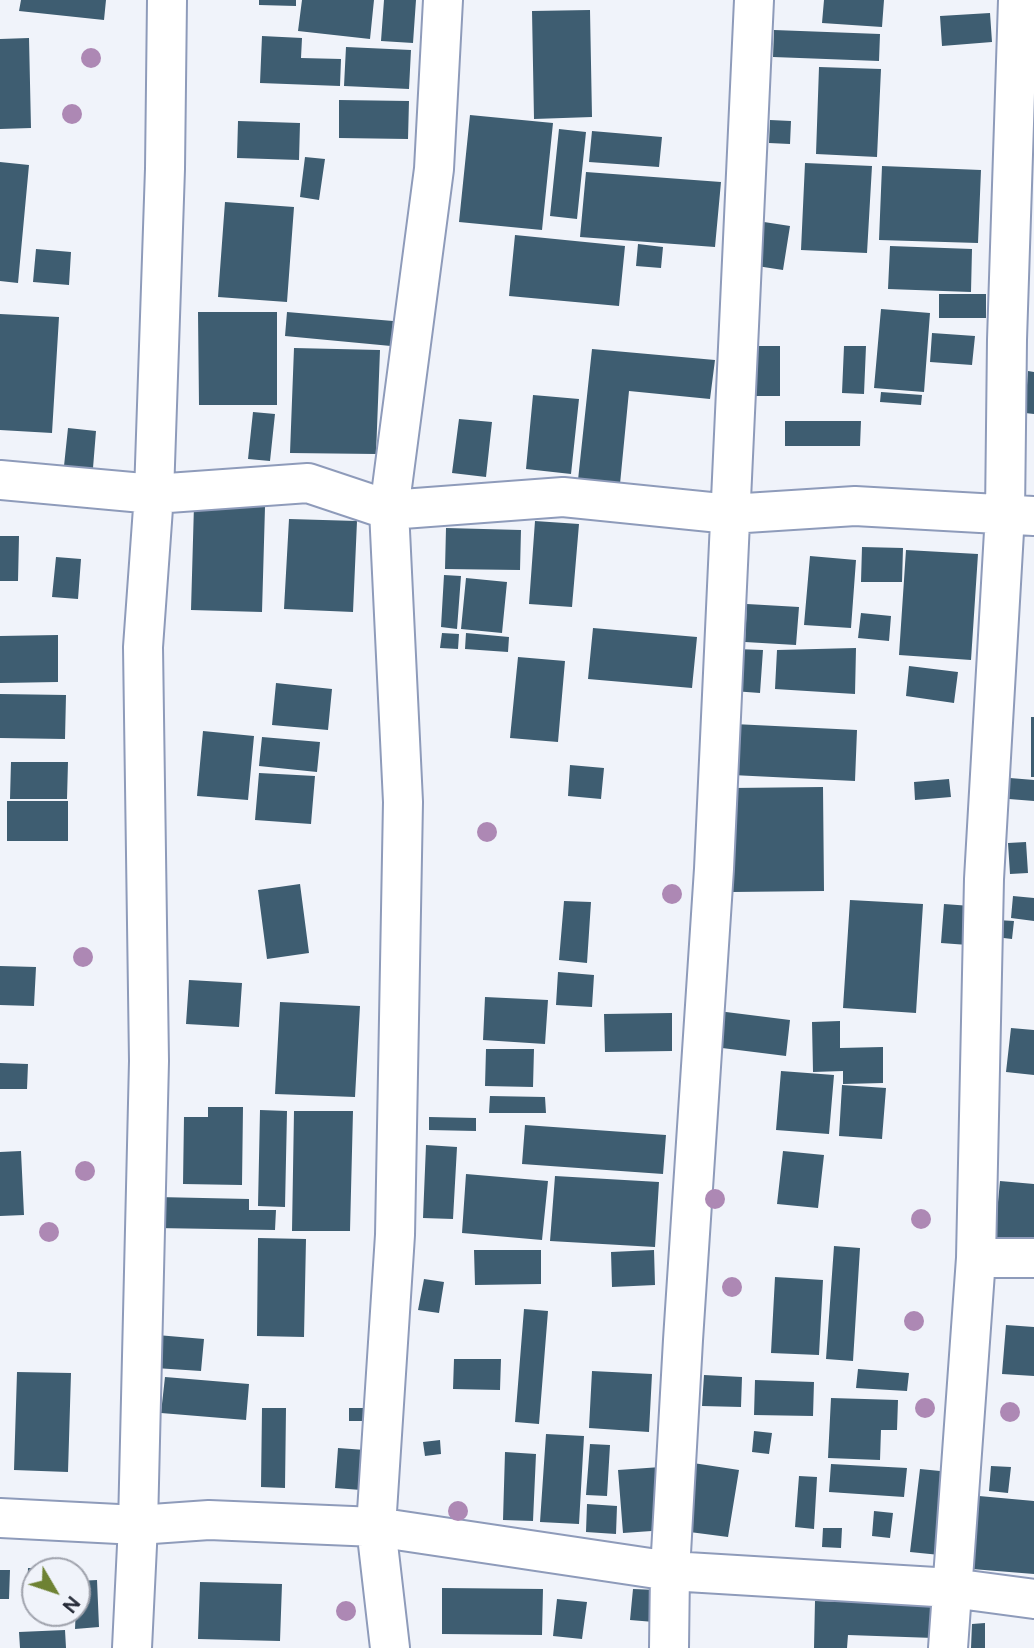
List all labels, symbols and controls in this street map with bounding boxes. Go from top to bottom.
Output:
north arrow [21,1557,91,1627]
text: N [58,1591,85,1617]

